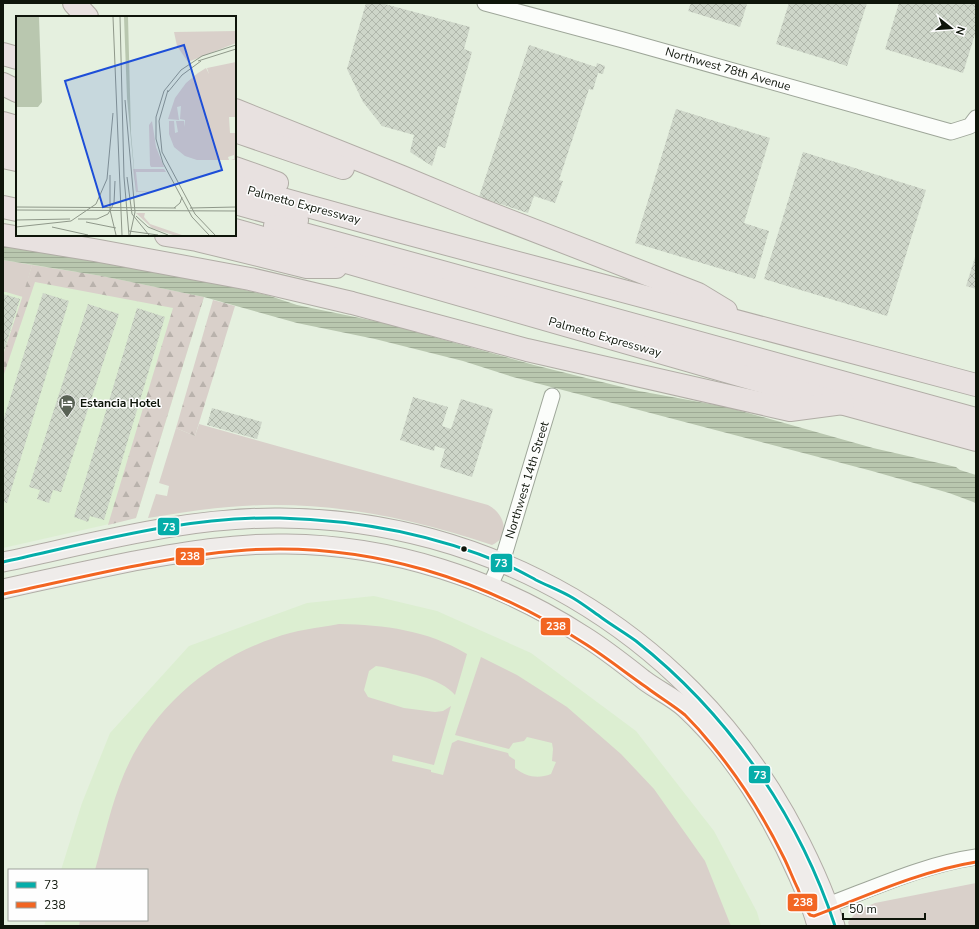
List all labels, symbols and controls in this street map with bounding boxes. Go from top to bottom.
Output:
north arrow [931,8,971,48]
inset map [16,16,236,236]
text: N [952,25,968,37]
street label: Northwest 78th Avenue [663,43,793,95]
street label: Palmetto Expressway [246,182,363,228]
street label: Palmetto Expressway [547,313,664,361]
hotel icon: Estancia Hotel [57,393,77,418]
place label: Estancia Hotel [80,395,161,411]
street label: Northwest 14th Street [502,419,553,541]
line badge: 73 [157,517,180,536]
text: 73 [162,520,176,535]
unlabelled marker [459,544,469,554]
line badge: 238 [175,547,205,566]
text: 238 [180,549,200,564]
line badge: 73 [490,553,513,573]
text: 73 [494,556,508,571]
line badge: 238 [540,617,571,636]
text: 238 [546,619,566,634]
line badge: 73 [748,765,771,784]
text: 73 [753,768,767,783]
legend [8,869,148,921]
text: 73 [44,877,58,893]
line badge: 238 [787,893,818,912]
text: 238 [793,895,813,910]
scale bar [843,895,925,921]
text: 238 [44,897,66,913]
text: 50 m [849,901,877,917]

